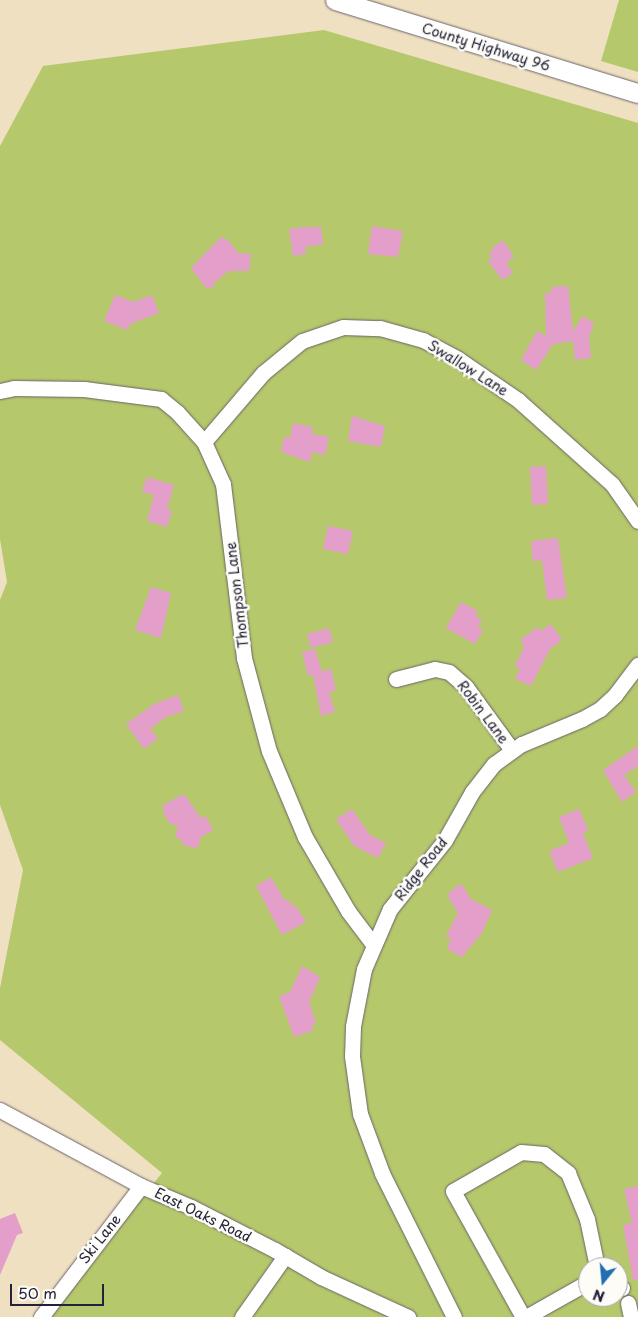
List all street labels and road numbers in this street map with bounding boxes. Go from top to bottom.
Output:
street label: County Highway 96 [420,19,552,75]
street label: Swallow Lane [425,337,511,399]
street label: Thompson Lane [222,541,252,649]
street label: Robin Lane [454,677,512,747]
street label: Ridge Road [391,834,451,904]
street label: East Oaks Road [152,1184,254,1246]
street label: Ski Lane [75,1211,125,1267]

